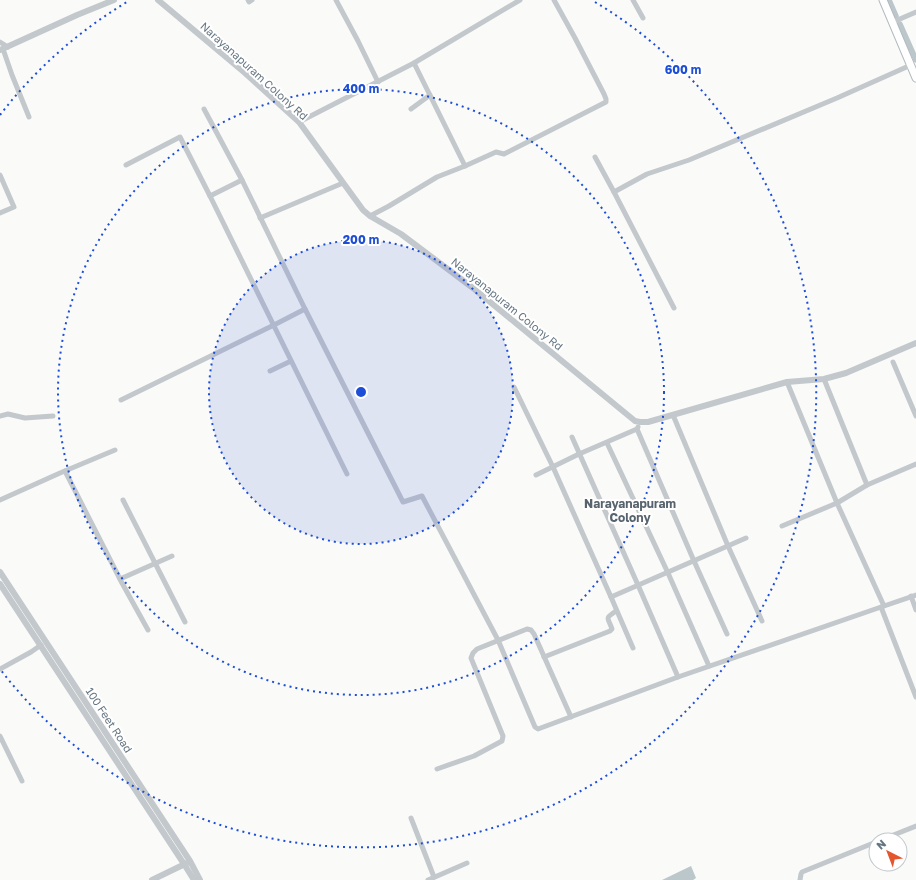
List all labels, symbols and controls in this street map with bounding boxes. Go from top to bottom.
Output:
street label: Narayanapuram Colony Rd [198,19,311,122]
text: 600 m [665,62,701,77]
text: 400 m [343,81,379,96]
text: 200 m [343,232,379,247]
street label: Narayanapuram Colony Rd [449,255,566,353]
centre of rings [354,385,368,399]
district label: Narayanapuram Colony [584,496,676,525]
street label: 100 Feet Road [84,685,135,755]
north arrow [868,832,908,872]
text: N [874,837,888,852]

